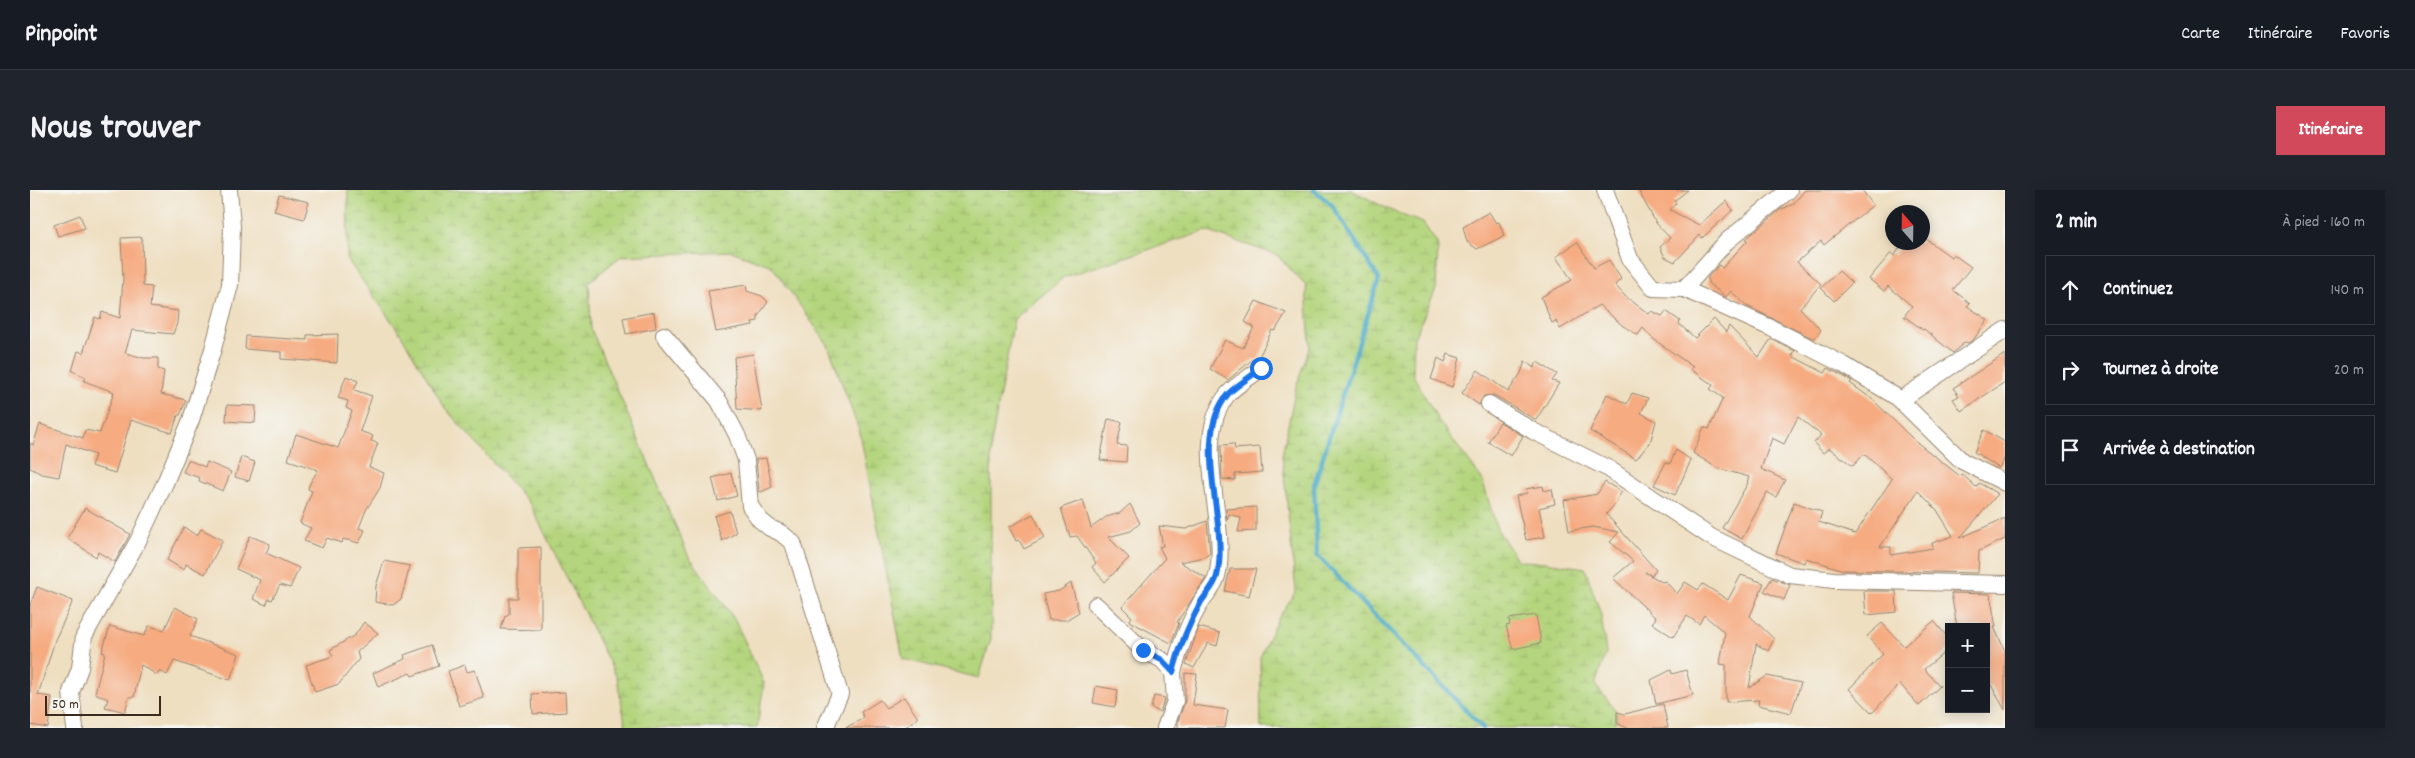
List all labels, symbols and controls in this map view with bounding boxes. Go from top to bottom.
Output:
text: Pinpoint [25,18,97,52]
text: Carte [2181,22,2220,47]
text: Itinéraire [2248,22,2312,47]
text: Favoris [2340,22,2390,47]
text: Nous trouver [30,105,200,155]
button: Itinéraire [2276,106,2385,155]
north arrow [1885,205,1930,250]
text: 2 min [2055,208,2097,238]
text: À pied · 160 m [2283,211,2365,234]
icon: ahead [2056,276,2084,304]
text: Continuez [2103,277,2173,304]
text: 140 m [2330,279,2364,302]
icon: right [2056,356,2084,384]
route start [1250,357,1273,380]
text: Tournez à droite [2103,357,2218,384]
text: 20 m [2334,359,2364,382]
icon: arrive [2056,436,2084,464]
text: Arrivée à destination [2103,437,2255,464]
map controls [1945,623,1990,713]
button: + [1945,623,1990,668]
route end [1132,639,1155,662]
button: − [1945,668,1990,713]
scale bar [45,693,161,716]
text: 50 m [52,695,79,715]

